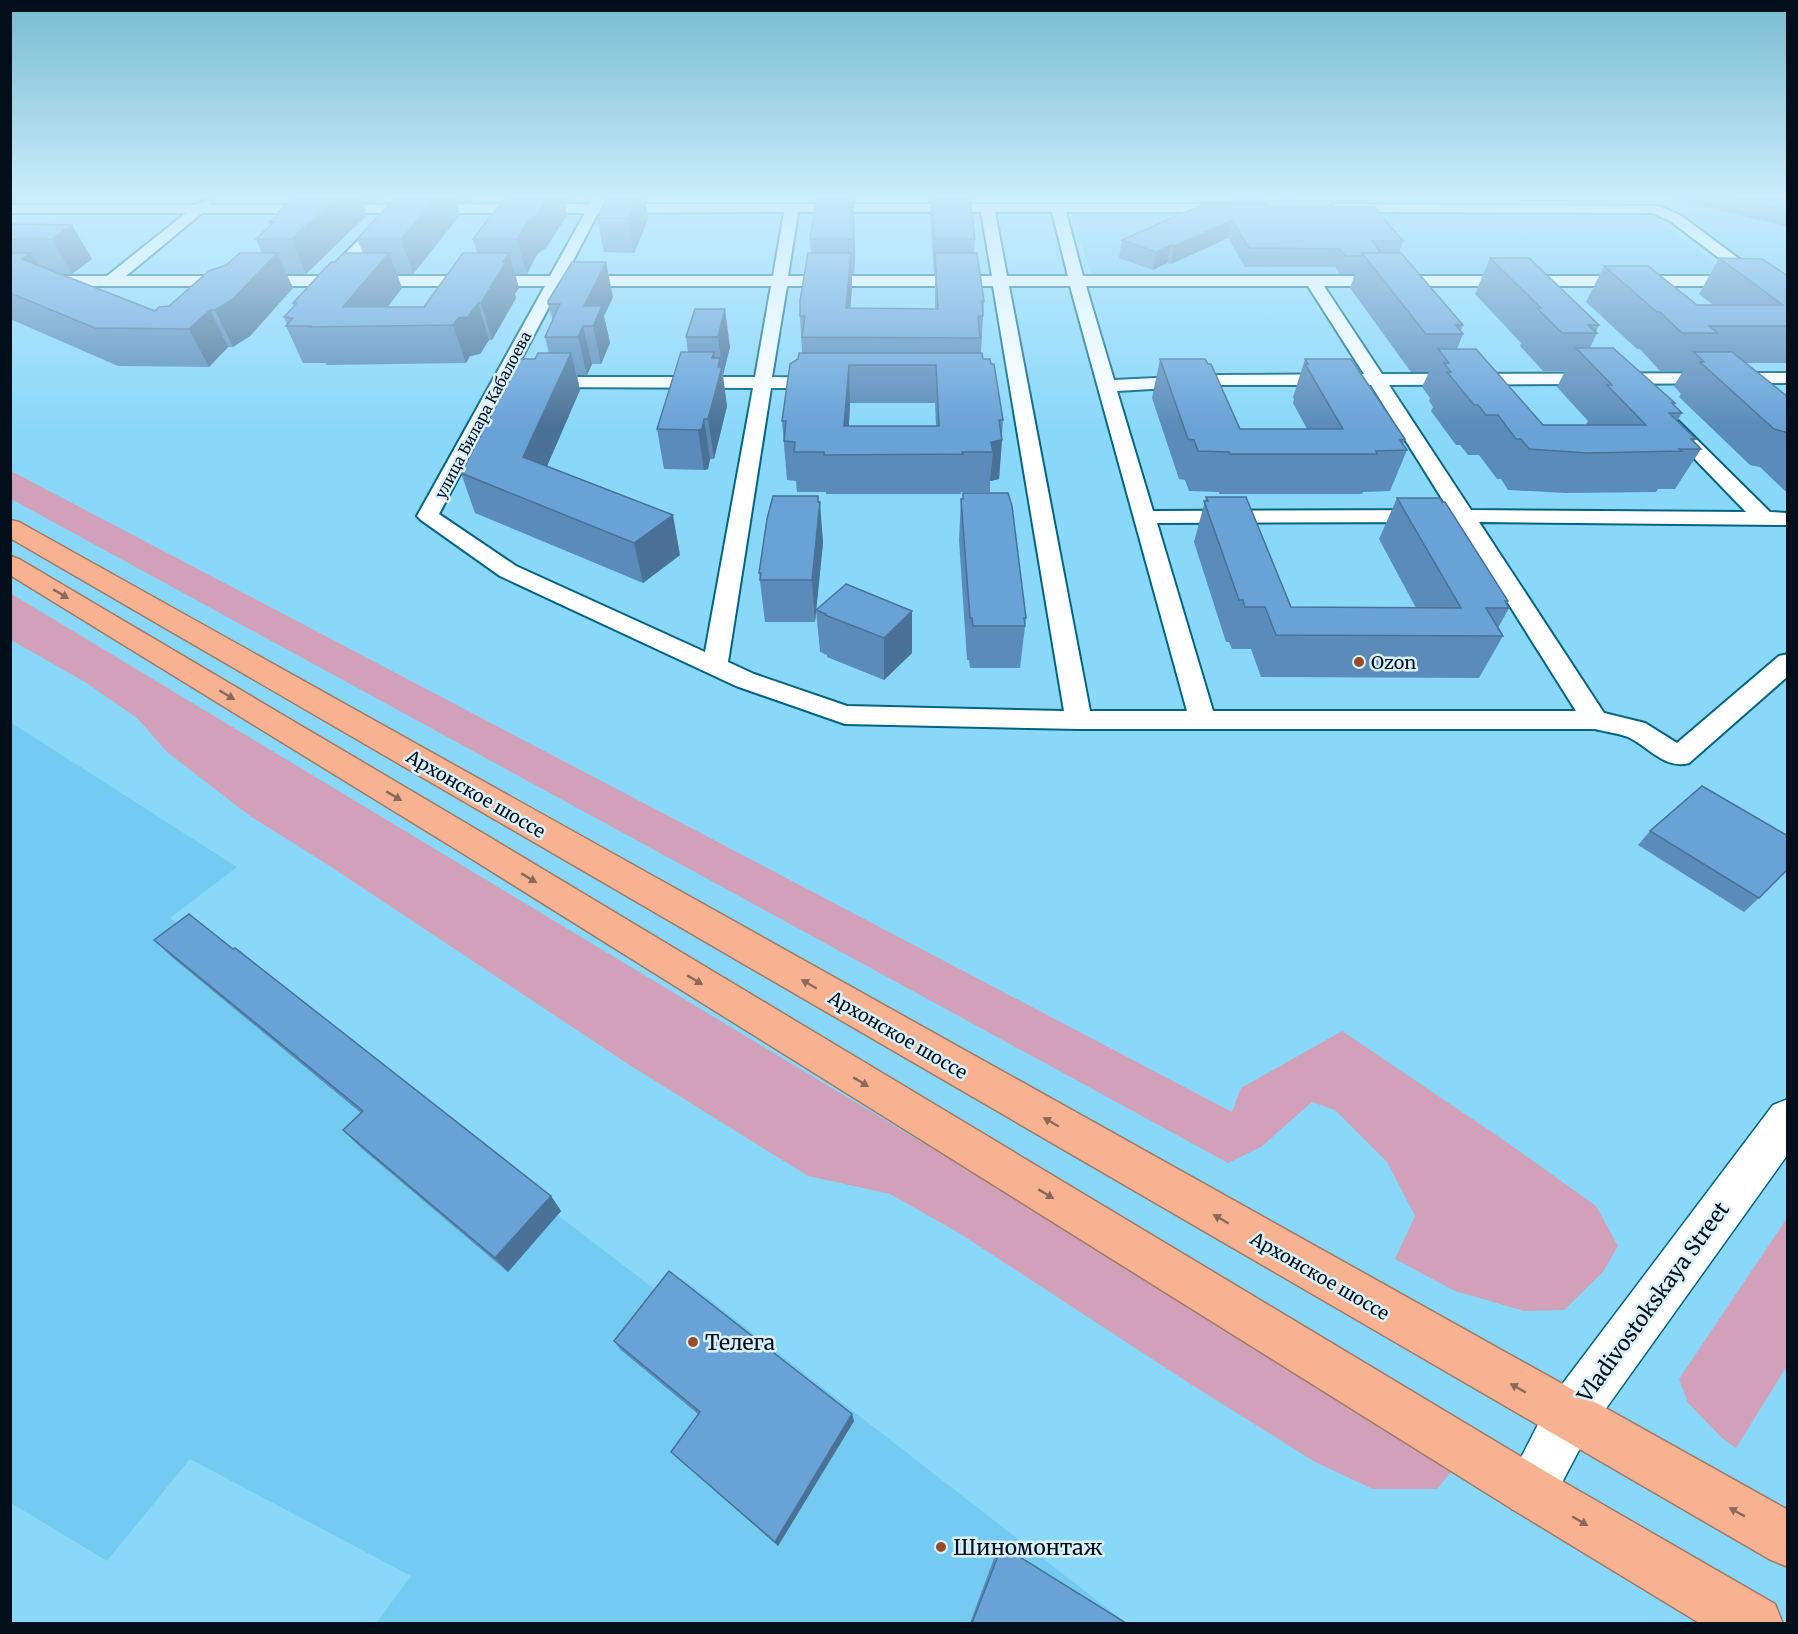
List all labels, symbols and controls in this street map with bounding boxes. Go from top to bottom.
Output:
street label: улица Билара Кабалоева [431,328,535,502]
one-way arrow [53,588,69,599]
place label: Ozon [1371,651,1416,674]
marker: Ozon [1352,655,1366,669]
one-way arrow [219,689,235,700]
street label: Архонское шоссе [402,744,549,843]
one-way arrow [386,790,402,801]
one-way arrow [521,872,537,883]
one-way arrow [687,974,703,985]
one-way arrow [800,979,817,989]
street label: Архонское шоссе [824,985,971,1084]
one-way arrow [853,1076,869,1087]
one-way arrow [1043,1117,1060,1127]
one-way arrow [1037,1189,1054,1200]
street label: Vladivostokskaya Street [1571,1196,1735,1408]
one-way arrow [1212,1214,1229,1224]
street label: Архонское шоссе [1246,1226,1393,1325]
place label: Телега [705,1329,775,1356]
marker: Телега [686,1335,700,1349]
one-way arrow [1509,1383,1526,1393]
one-way arrow [1728,1507,1745,1517]
one-way arrow [1572,1515,1588,1526]
place label: Шиномонтаж [953,1534,1103,1561]
marker: Шиномонтаж [934,1540,948,1554]

